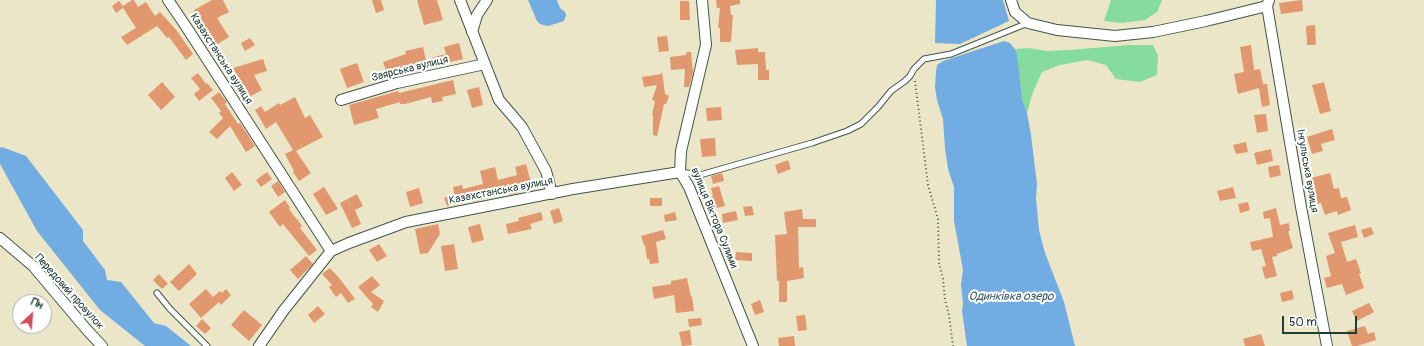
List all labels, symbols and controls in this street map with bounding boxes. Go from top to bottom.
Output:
street label: Казахстанська вулиця [187,11,255,107]
street label: Заярська вулиця [370,53,450,85]
street label: Інгульська вулиця [1293,128,1321,214]
street label: вулиця Віктора Сулими [688,166,740,270]
street label: Казахстанська вулиця [448,174,554,208]
street label: Передовий провулок [32,251,106,333]
water label: Одинківка озеро [968,290,1054,304]
north arrow [12,294,52,334]
text: Пн [29,295,45,312]
scale bar [1284,308,1359,334]
text: 50 m [1289,315,1317,330]

